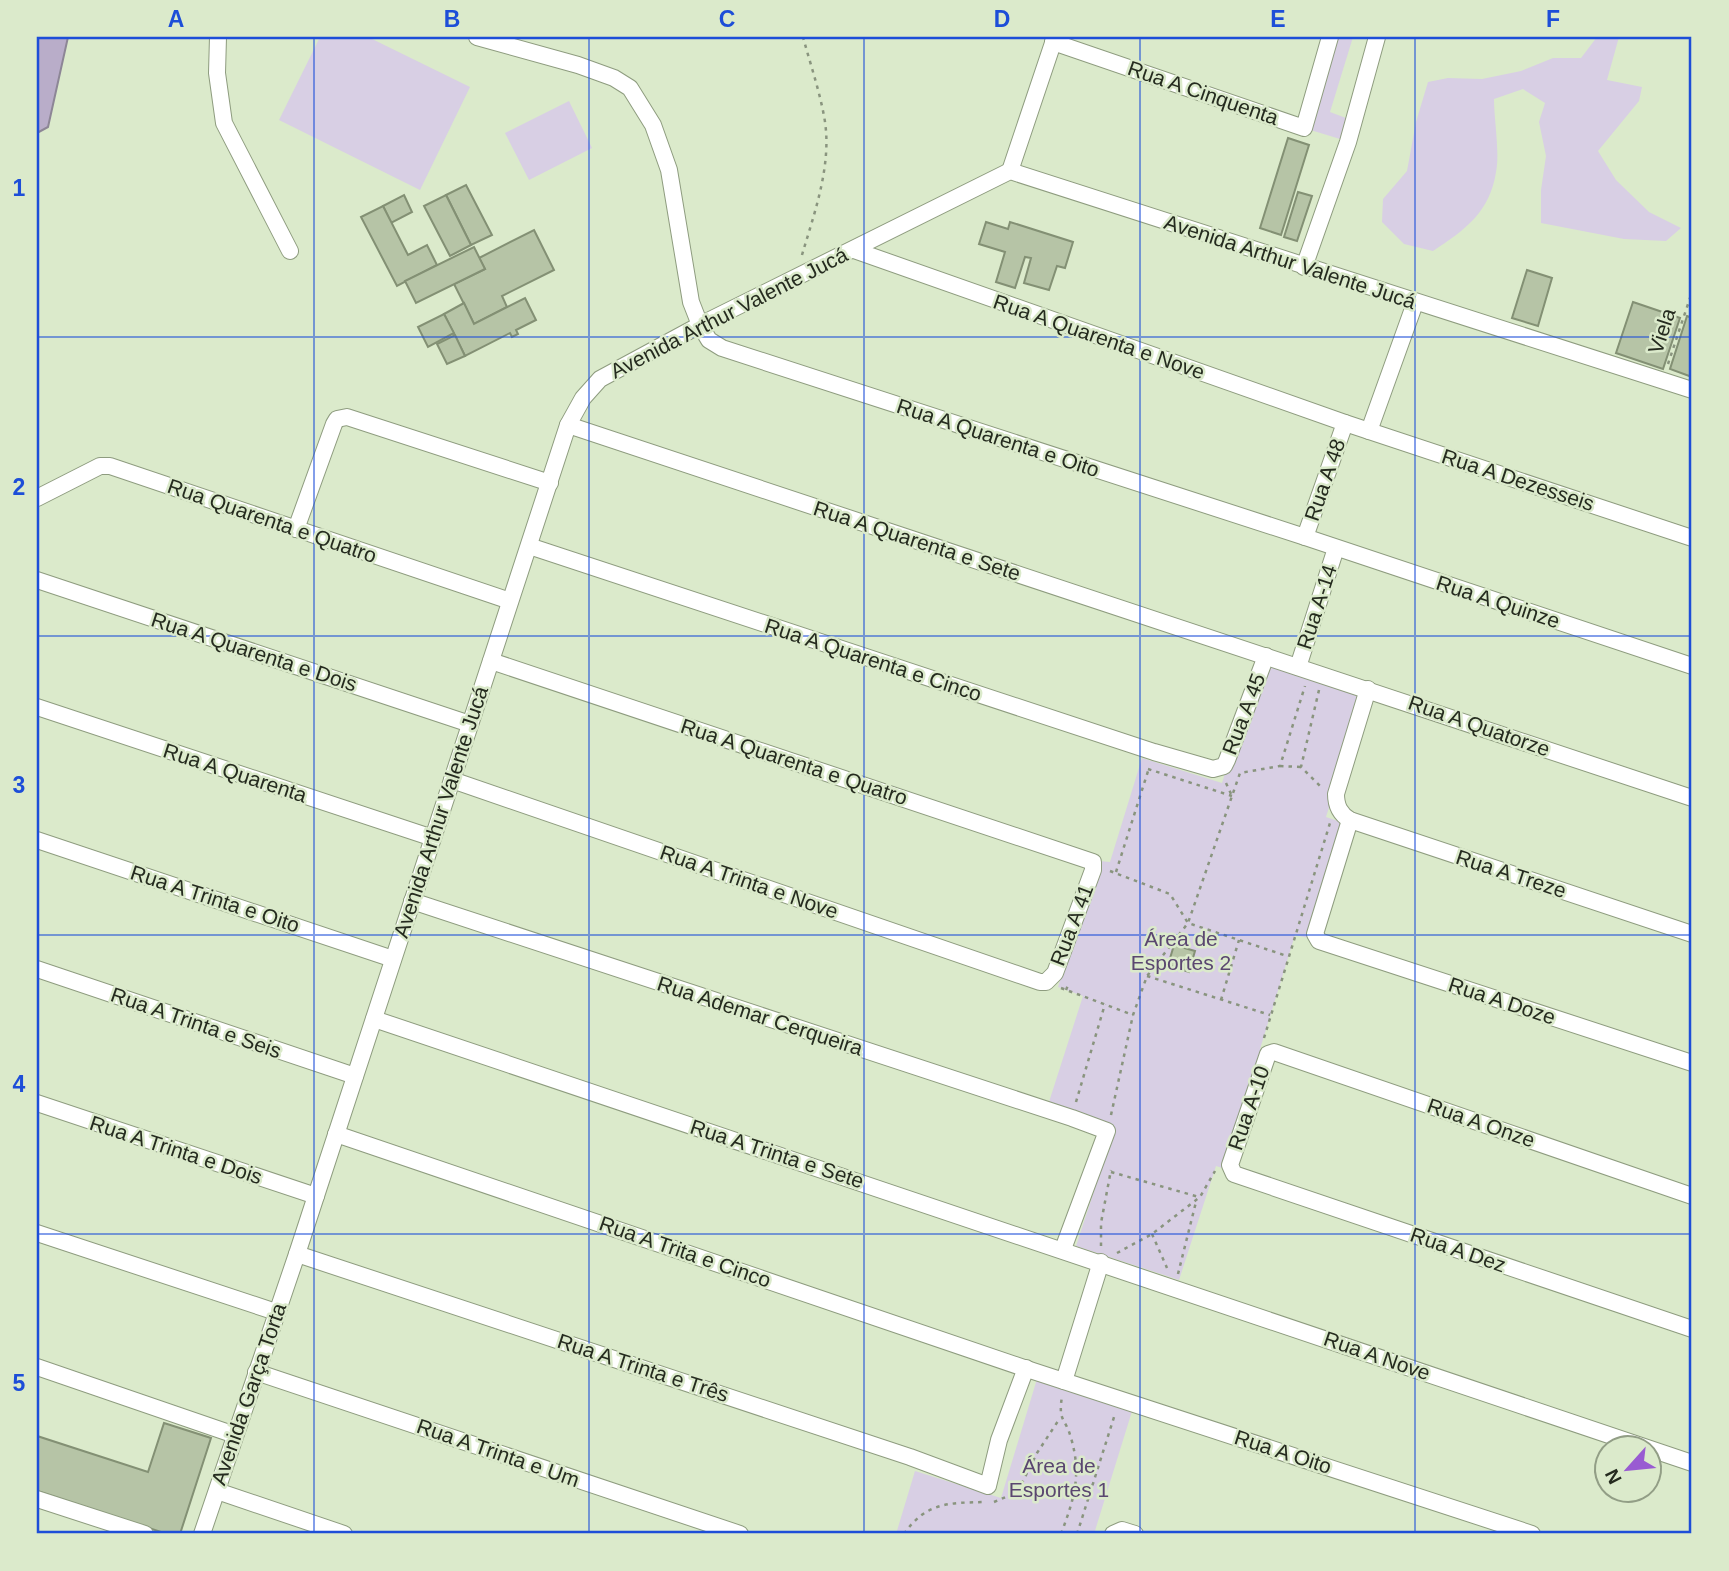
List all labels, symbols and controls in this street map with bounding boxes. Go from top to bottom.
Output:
text: A [168,6,184,32]
text: B [444,6,460,32]
text: C [719,6,735,32]
text: D [994,6,1010,32]
text: E [1270,6,1286,32]
text: F [1546,6,1560,32]
street label: Rua A Cinquenta [1125,56,1282,129]
text: 1 [13,175,26,201]
street label: Avenida Arthur Valente Jucá [1161,210,1419,313]
street label: Avenida Arthur Valente Jucá [606,242,851,383]
street label: Rua A Quarenta e Nove [991,290,1208,384]
street label: Viela [1643,305,1680,356]
street label: Rua A Quarenta e Oito [894,394,1102,481]
street label: Rua A 48 [1300,436,1349,524]
street label: Rua A Dezesseis [1439,444,1597,515]
text: 2 [13,474,25,500]
street label: Rua Quarenta e Quatro [165,474,380,567]
street label: Rua A Quarenta e Sete [811,496,1023,585]
street label: Rua A-14 [1292,561,1341,652]
street label: Rua A Quinze [1434,571,1563,632]
street label: Rua A Quarenta e Dois [148,607,360,696]
street label: Rua A Quarenta e Cinco [762,614,984,705]
street label: Rua A 45 [1218,670,1270,758]
street label: Avenida Arthur Valente Jucá [389,683,492,941]
street label: Rua A Quatorze [1405,691,1553,761]
street label: Rua A Quarenta e Quatro [678,714,910,809]
street label: Rua A Quarenta [161,738,310,807]
text: 3 [13,772,25,798]
street label: Rua A Trinta e Nove [657,840,841,923]
street label: Rua A Treze [1453,845,1569,902]
street label: Rua A Trinta e Oito [128,860,303,937]
street label: Rua A 41 [1046,881,1098,969]
park label: Área de Esportes 2 [1131,927,1231,974]
street label: Rua Ademar Cerqueira [654,971,866,1060]
street label: Rua A Doze [1446,972,1558,1029]
street label: Rua A Trinta e Seis [108,983,284,1062]
street label: Rua A-10 [1223,1063,1274,1153]
text: 4 [13,1071,26,1097]
street label: Rua A Onze [1424,1093,1538,1152]
street label: Rua A Trinta e Dois [87,1111,265,1188]
street label: Rua A Trinta e Sete [688,1115,867,1192]
street label: Rua A Trita e Cinco [596,1211,774,1292]
street label: Rua A Dez [1408,1223,1509,1277]
street label: Avenida Garça Torta [207,1300,291,1488]
street label: Rua A Nove [1321,1327,1433,1384]
street label: Rua A Trinta e Três [555,1329,732,1406]
text: 5 [13,1370,26,1396]
street label: Rua A Trinta e Um [414,1414,582,1491]
street label: Rua A Oito [1232,1425,1334,1478]
north arrow [1592,1434,1662,1504]
park label: Área de Esportes 1 [1009,1454,1109,1501]
text: N [1601,1466,1626,1487]

